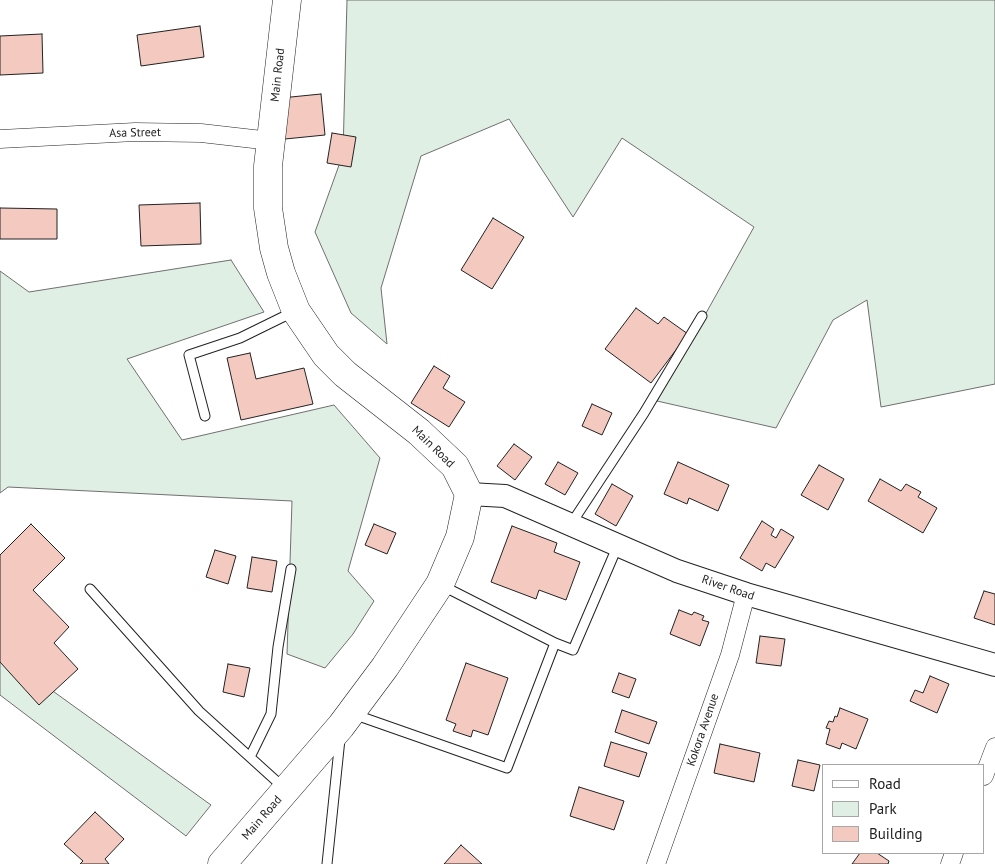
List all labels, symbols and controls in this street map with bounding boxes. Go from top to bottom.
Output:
street label: Main Road [268,47,288,103]
street label: Asa Street [109,125,161,141]
street label: Main Road [409,423,457,471]
street label: River Road [700,572,756,604]
street label: Kokora Avenue [684,692,722,768]
legend [822,764,985,854]
text: Road [869,774,901,793]
street label: Main Road [239,793,285,843]
text: Park [869,799,897,818]
text: Building [869,824,923,843]

